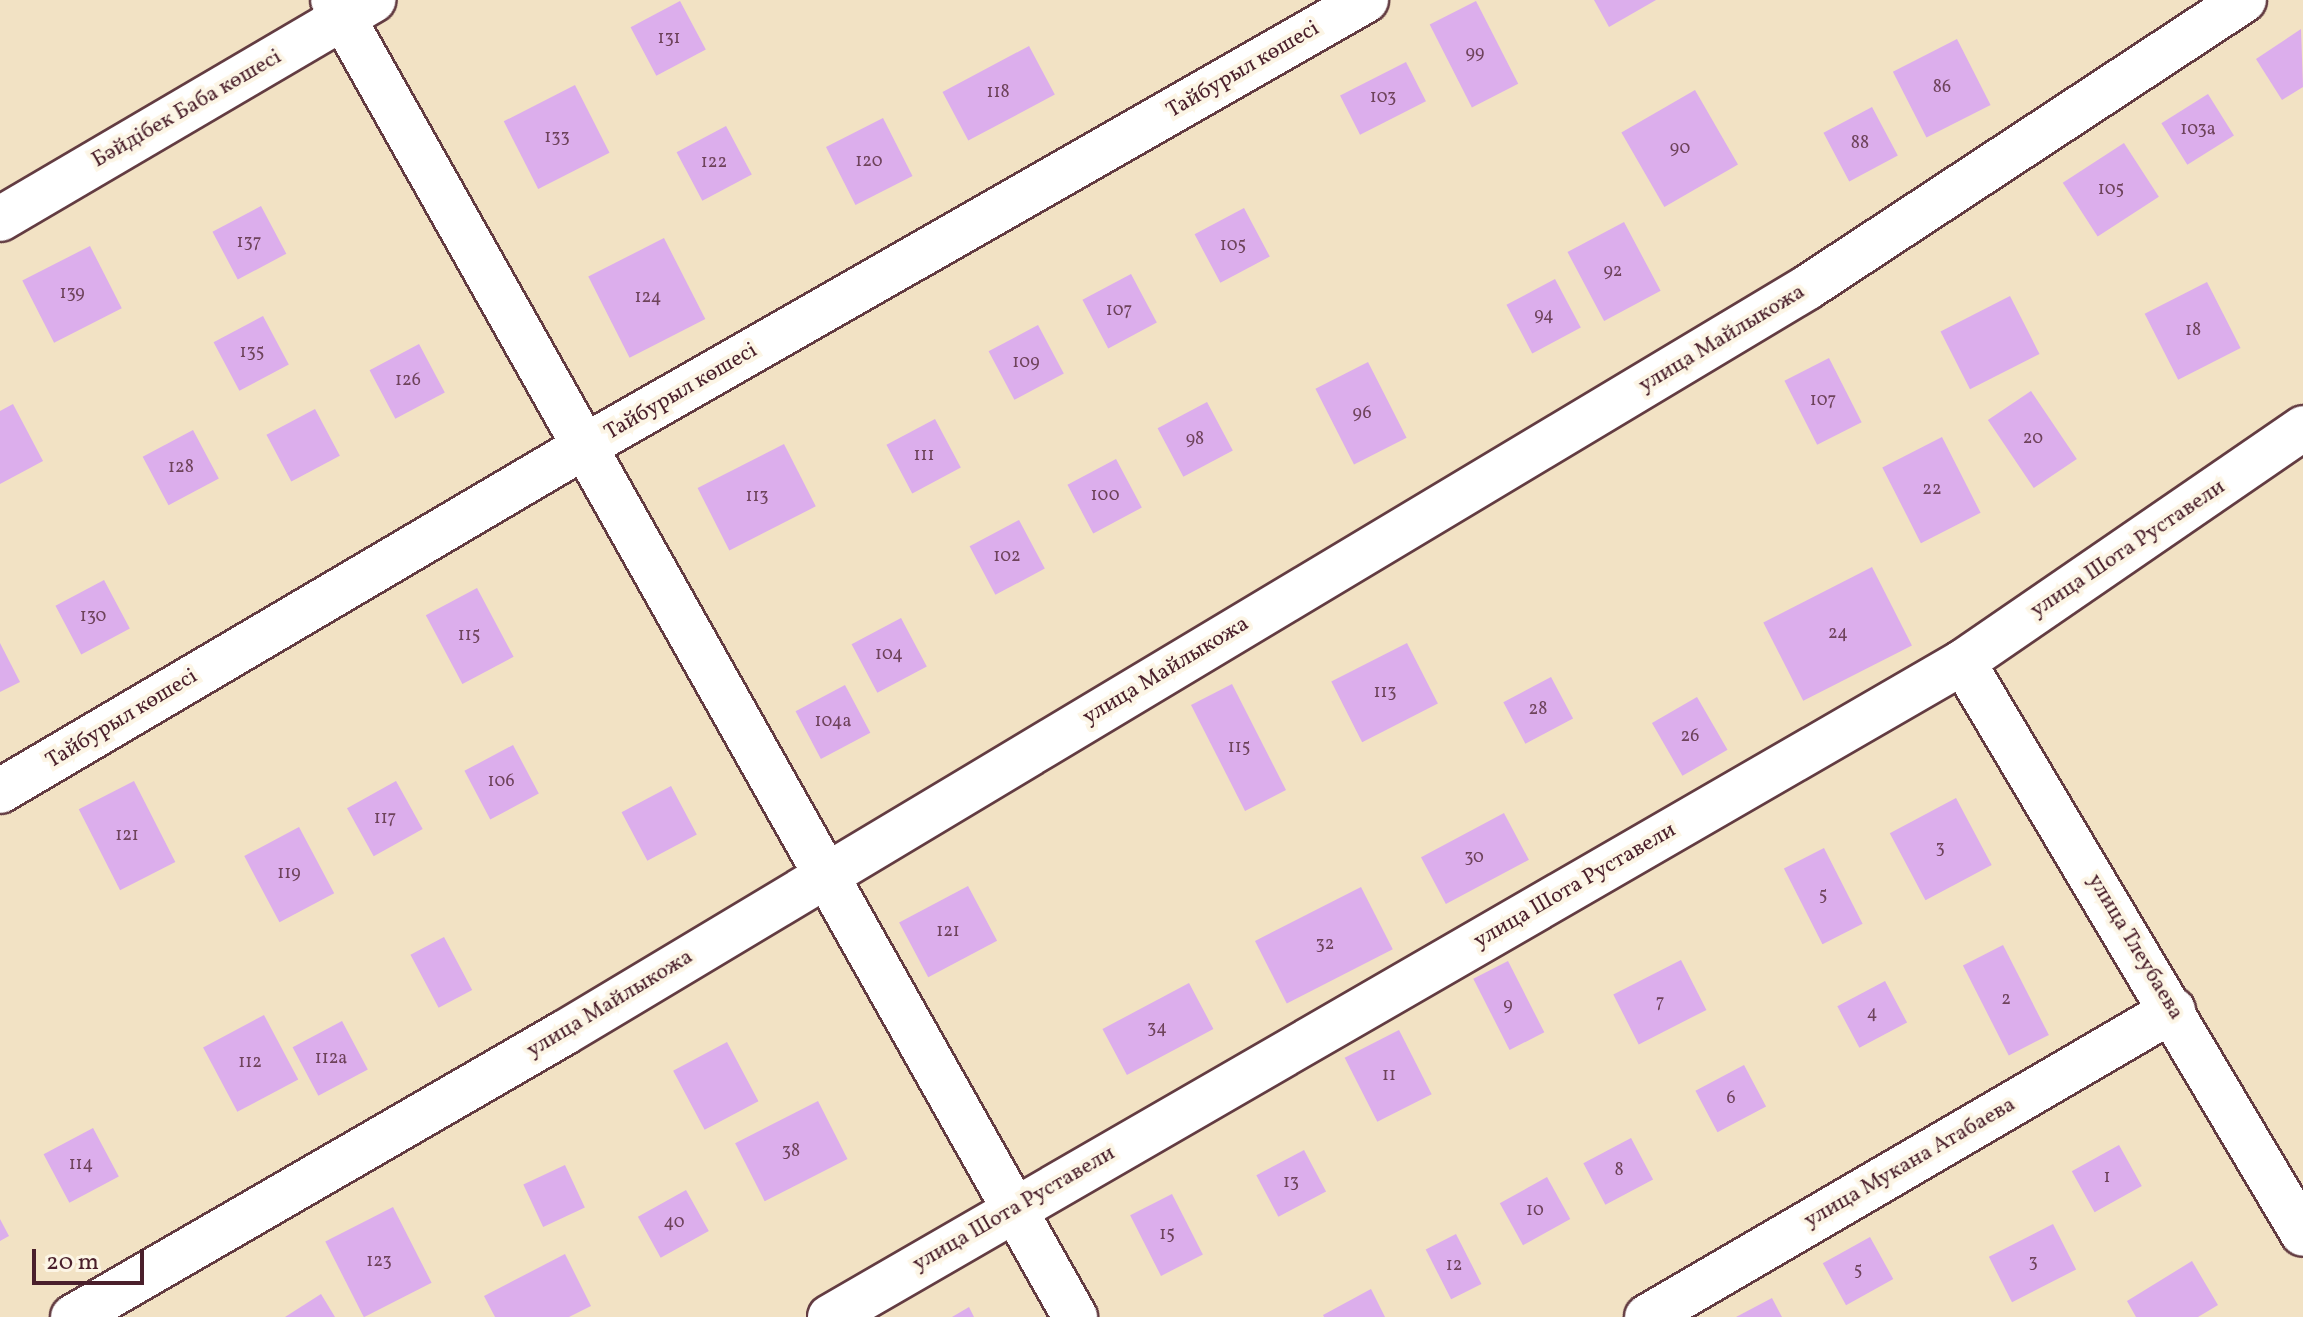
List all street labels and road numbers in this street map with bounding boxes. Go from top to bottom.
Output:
street label: Тайбурыл көшесі [1162,16,1324,124]
street label: Бәйдібек Баба көшесі [88,44,286,174]
street label: улица Майлыкожа [1634,279,1810,399]
street label: Тайбурыл көшесі [600,338,762,446]
street label: улица Шота Руставели [2026,474,2230,624]
street label: улица Майлыкожа [1078,611,1254,731]
street label: Тайбурыл көшесі [41,663,203,775]
street label: улица Шота Руставели [1469,817,1681,955]
street label: улица Тлеубаева [2081,869,2189,1025]
street label: улица Майлыкожа [522,944,698,1064]
street label: улица Мукана Атабаева [1800,1092,2020,1234]
street label: улица Шота Руставели [908,1140,1120,1278]

